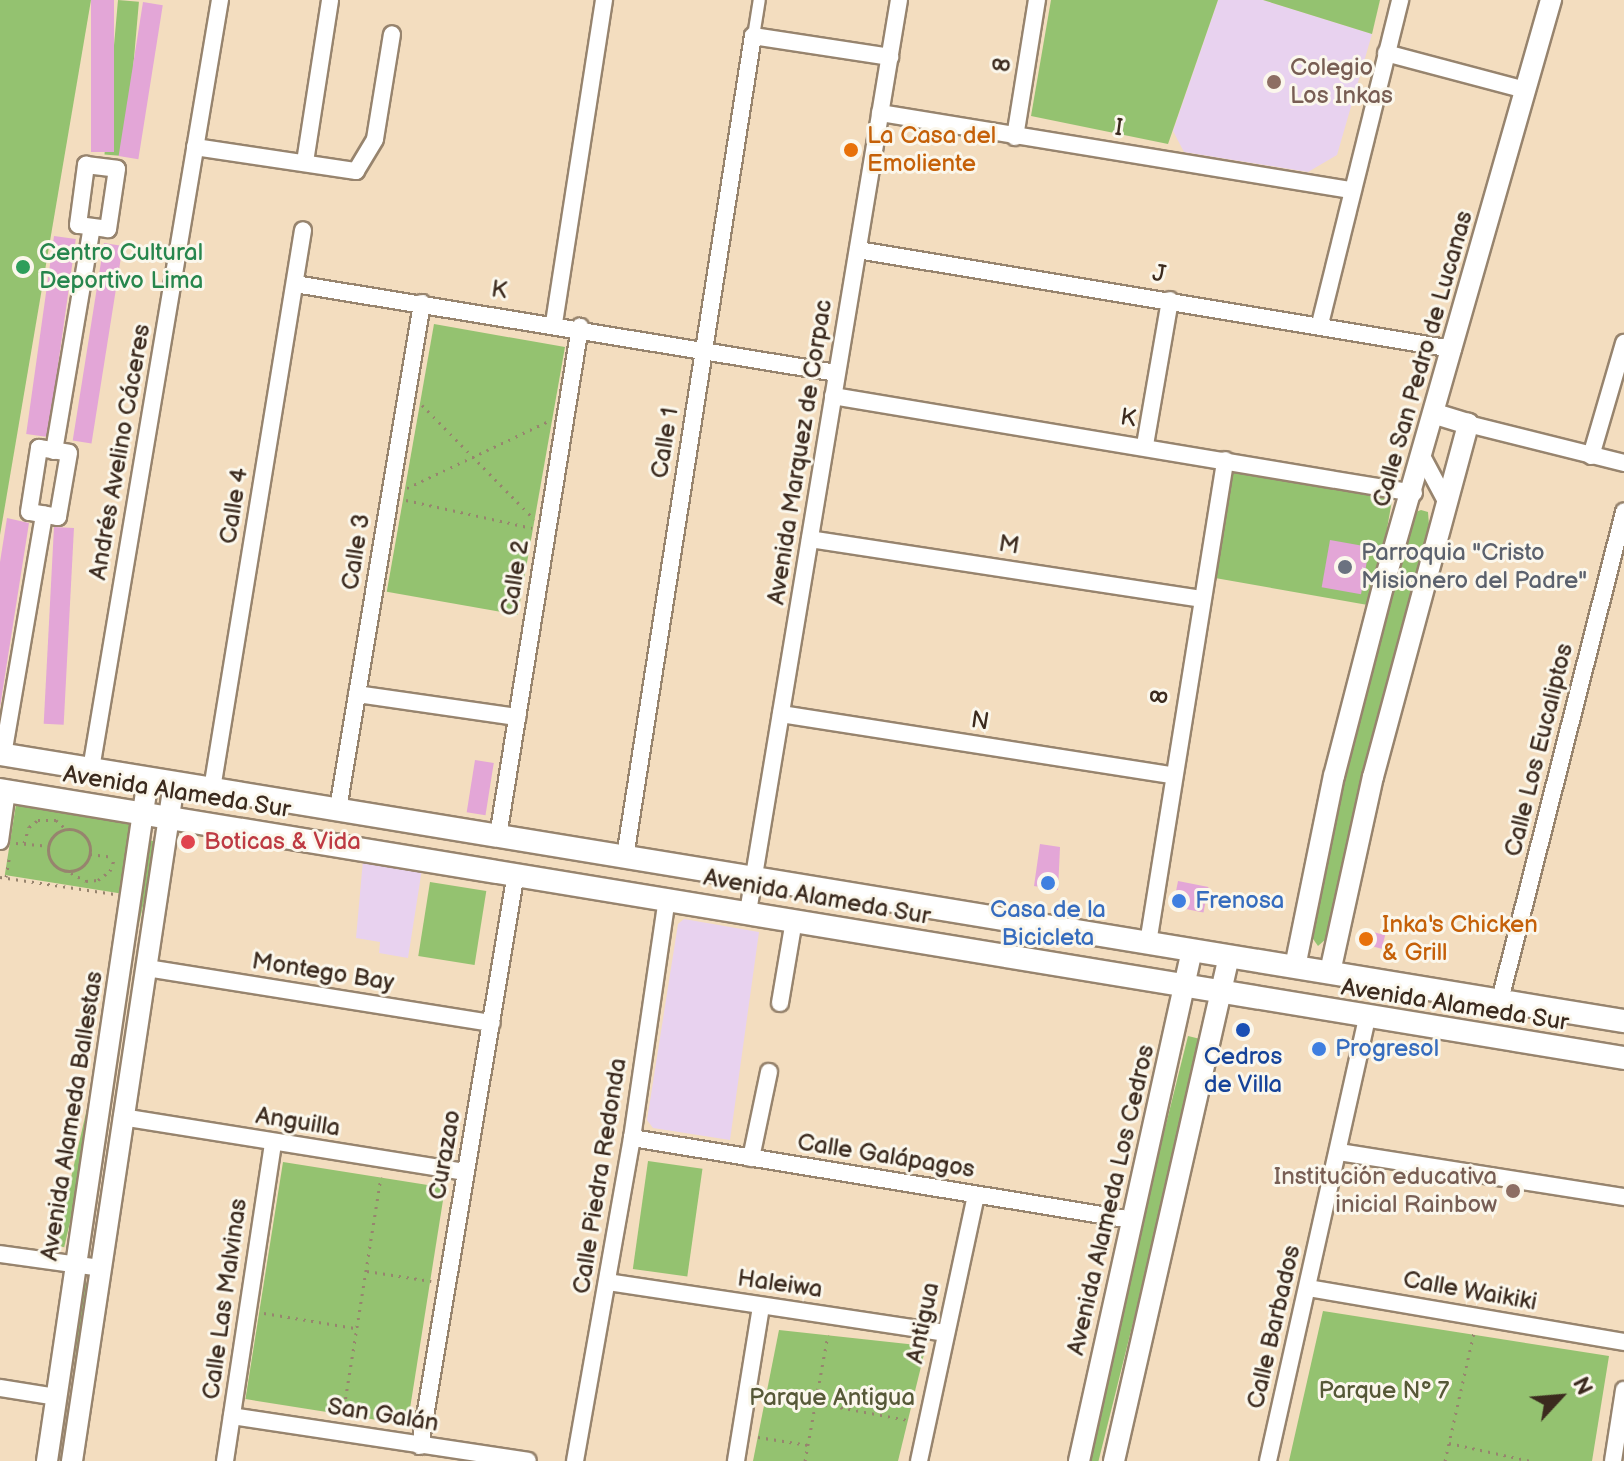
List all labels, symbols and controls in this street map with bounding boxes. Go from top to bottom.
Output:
place label: Colegio Los Inkas [1290,54,1393,110]
street label: 8 [987,56,1017,74]
marker: Colegio Los Inkas [1265,73,1283,91]
street label: I [1113,113,1125,143]
place label: La Casa del Emoliente [867,122,996,178]
marker: La Casa del Emoliente [842,141,860,159]
street label: Calle San Pedro de Lucanas [1367,207,1479,511]
place label: Centro Cultural Deportivo Lima [39,239,203,295]
marker: Centro Cultural Deportivo Lima [14,258,32,276]
street label: J [1150,259,1168,289]
street label: K [489,275,509,305]
street label: Avenida Marquez de Corpac [762,297,838,607]
street label: Andrés Avelino Cáceres [83,322,157,582]
street label: K [1118,403,1138,433]
street label: Calle 1 [645,406,685,480]
street label: Calle 4 [214,466,254,546]
street label: Calle 3 [336,512,376,592]
street label: M [997,529,1021,561]
street label: Calle 2 [495,538,535,618]
place label: Parroquia "Cristo Misionero del Padre" [1361,539,1587,595]
marker: Parroquia "Cristo Misionero del Padre" [1336,558,1354,576]
street label: Calle Los Eucaliptos [1499,640,1579,860]
street label: 8 [1145,688,1175,706]
street label: N [969,705,991,737]
street label: Avenida Alameda Sur [61,760,293,824]
place label: Boticas & Vida [204,828,362,856]
marker: Boticas & Vida [179,833,197,851]
street label: Avenida Alameda Sur [701,863,933,931]
marker: Casa de la Bicicleta [1039,874,1057,892]
place label: Frenosa [1195,887,1284,915]
marker: Frenosa [1170,892,1188,910]
place label: Casa de la Bicicleta [990,896,1106,952]
place label: Inka's Chicken & Grill [1382,911,1538,967]
marker: Inka's Chicken & Grill [1357,930,1375,948]
street label: Montego Bay [250,947,396,997]
street label: Avenida Alameda Ballestas [35,969,109,1263]
street label: Avenida Alameda Sur [1339,973,1571,1037]
marker: Cedros de Villa [1234,1021,1252,1039]
place label: Progresol [1335,1035,1439,1063]
marker: Progresol [1310,1040,1328,1058]
street label: Avenida Alameda Los Cedros [1061,1042,1161,1358]
place label: Cedros de Villa [1203,1043,1283,1099]
street label: Calle Piedra Redonda [567,1056,633,1296]
street label: Anguilla [254,1101,342,1143]
street label: Curazao [423,1108,467,1202]
street label: Calle Galápagos [795,1128,977,1184]
place label: Institución educativa inicial Rainbow [1274,1163,1497,1219]
marker: Institución educativa inicial Rainbow [1504,1182,1522,1200]
street label: Calle Las Malvinas [197,1197,253,1401]
street label: Calle Barbados [1241,1242,1307,1412]
street label: Haleiwa [736,1264,824,1304]
street label: Calle Waikiki [1400,1265,1540,1317]
street label: Antigua [900,1280,946,1366]
north arrow [1520,1357,1600,1437]
text: N [1566,1373,1598,1400]
park label: Parque N° 7 [1318,1377,1450,1405]
park label: Parque Antigua [749,1384,915,1412]
street label: San Galán [325,1392,441,1438]

